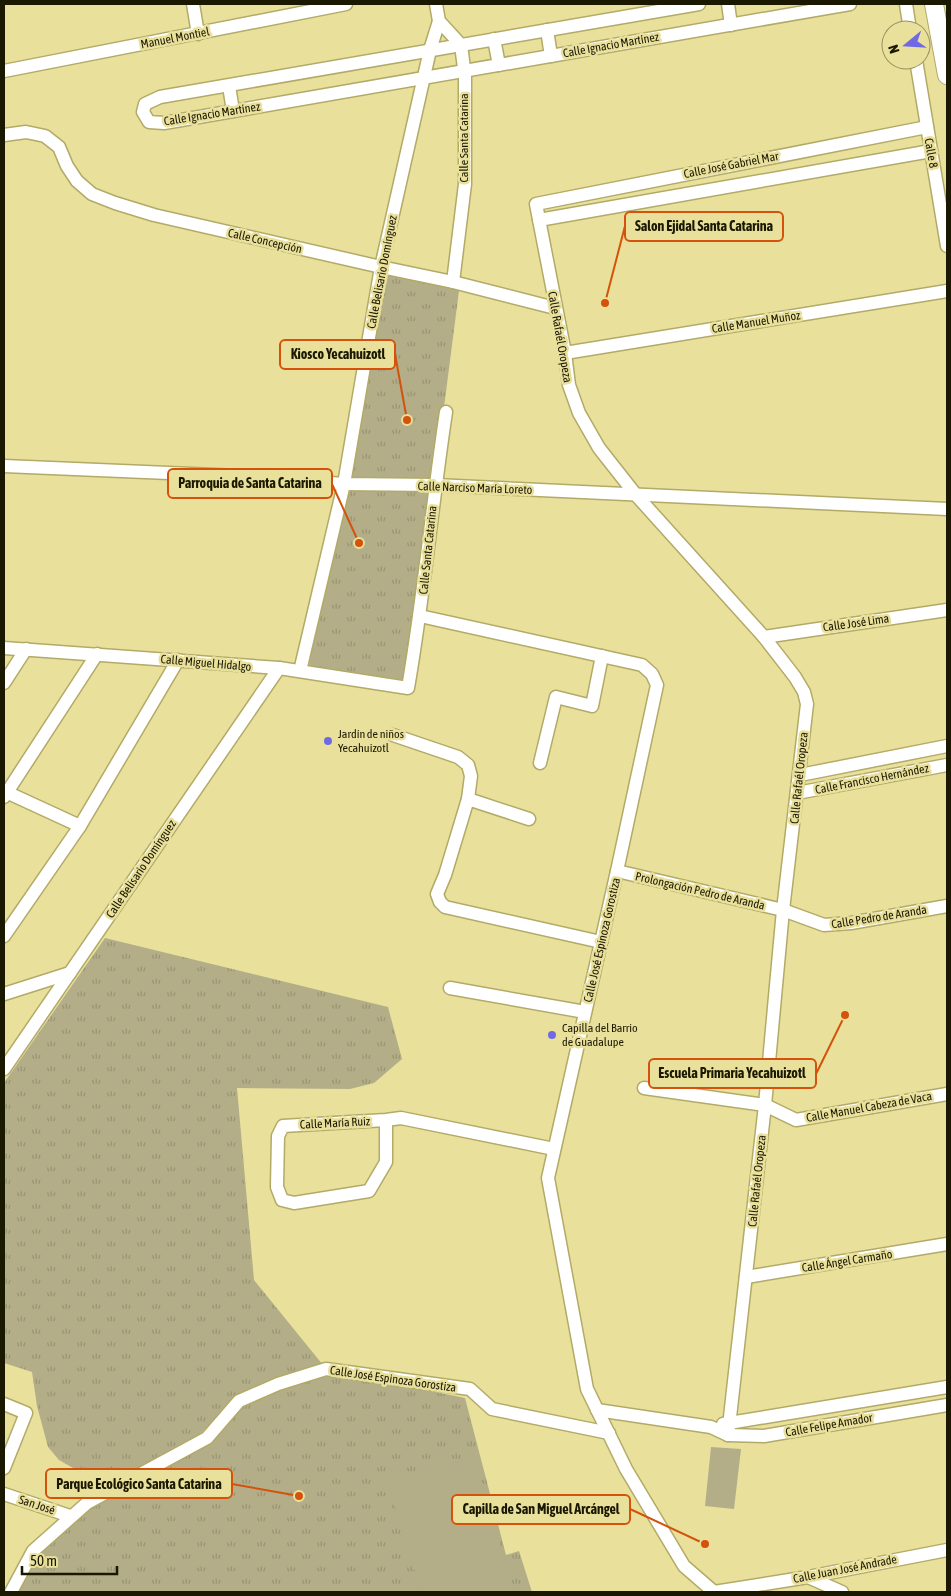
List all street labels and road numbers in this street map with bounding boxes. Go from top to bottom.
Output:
street label: Manuel Montiel [139,24,211,52]
street label: Calle Ignacio Martínez [562,30,661,60]
street label: Calle Santa Catarina [457,93,471,183]
street label: Calle Ignacio Martínez [163,99,262,129]
street label: Calle 8 [922,137,941,169]
street label: Calle José Gabriel Mar [682,149,780,181]
street label: Calle Belisario Domínguez [364,214,400,330]
street label: Calle Concepción [227,226,303,256]
street label: Calle Rafaél Oropeza [545,290,575,384]
street label: Calle Manuel Muñoz [711,308,802,336]
street label: Calle Narciso María Loreto [417,479,533,497]
street label: Calle Santa Catarina [416,505,440,595]
street label: Calle José Lima [822,611,890,635]
street label: Calle Miguel Hidalgo [160,652,252,674]
street label: Calle Rafaél Oropeza [787,731,811,825]
street label: Calle Francisco Hernández [814,761,931,797]
street label: Calle Belisario Domínguez [103,817,179,921]
street label: Prolongación Pedro de Aranda [634,869,766,913]
street label: Calle José Espinoza Gorostiza [581,876,623,1004]
street label: Calle Pedro de Aranda [830,903,928,931]
street label: Calle Manuel Cabeza de Vaca [805,1089,933,1125]
street label: Calle María Ruiz [300,1114,371,1132]
street label: Calle Rafaél Oropeza [745,1134,769,1228]
street label: Calle Ángel Carmaño [801,1247,894,1275]
street label: Calle José Espinoza Gorostiza [329,1363,457,1395]
street label: Calle Felipe Amador [784,1410,874,1440]
street label: San José [17,1493,57,1517]
street label: Calle Juan José Andrade [792,1552,898,1586]

